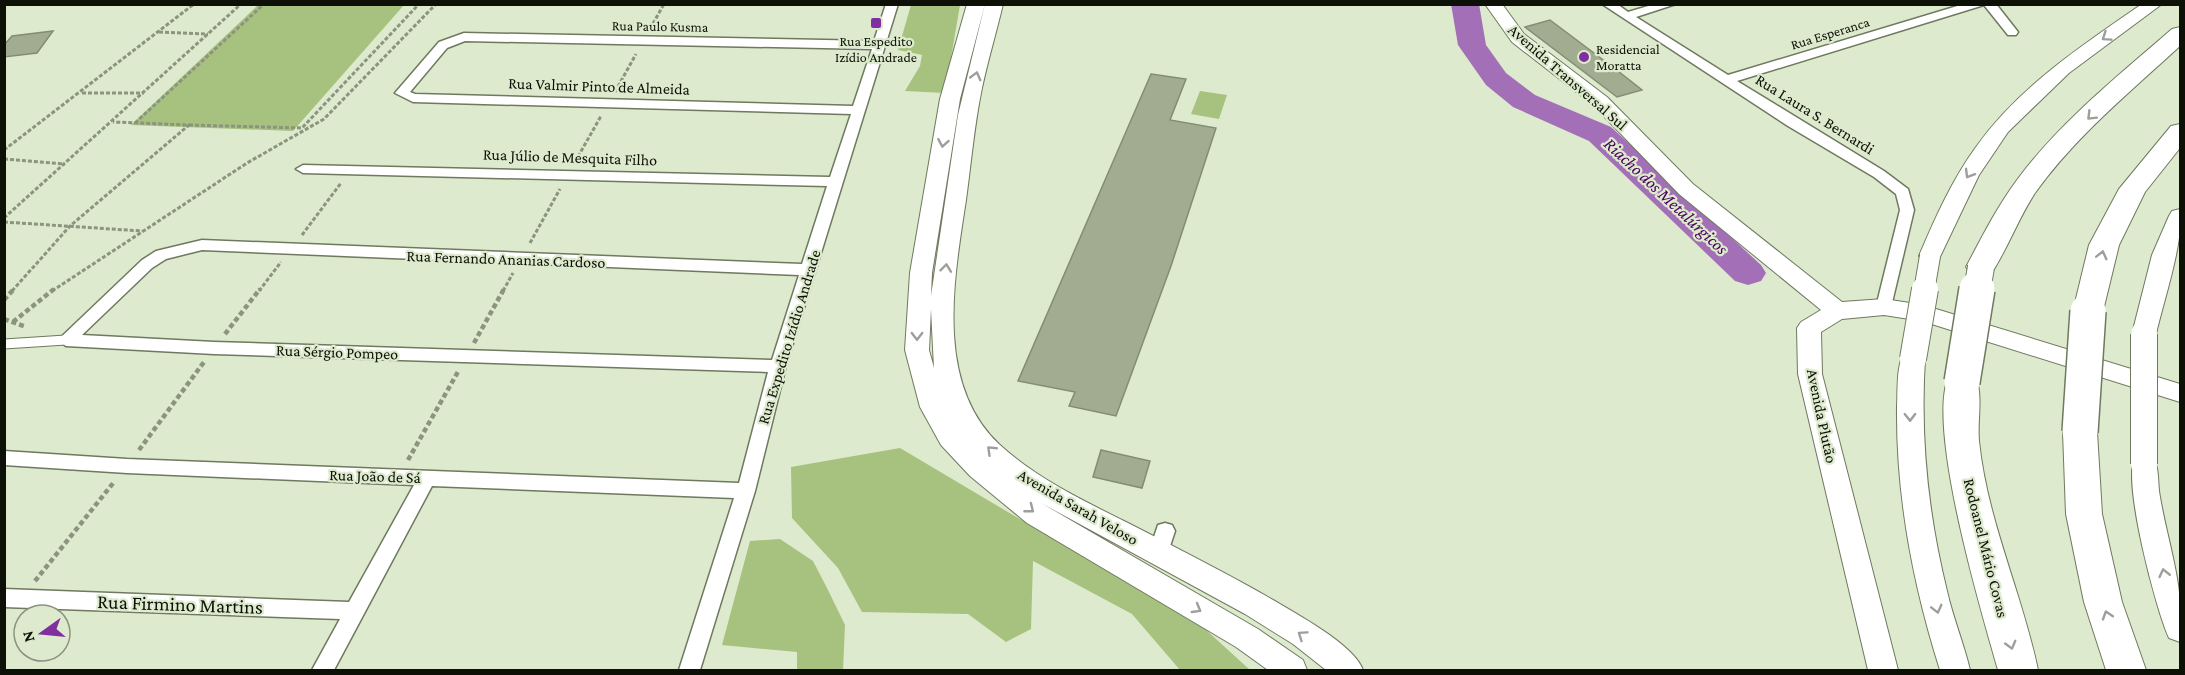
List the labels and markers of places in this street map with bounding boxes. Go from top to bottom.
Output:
marker: Rua Espedito Izídio Andrade [869,16,883,30]
place label: Rua Espedito Izídio Andrade [835,33,917,65]
place label: Residencial Moratta [1596,41,1660,73]
marker: Residencial Moratta [1577,50,1591,64]

